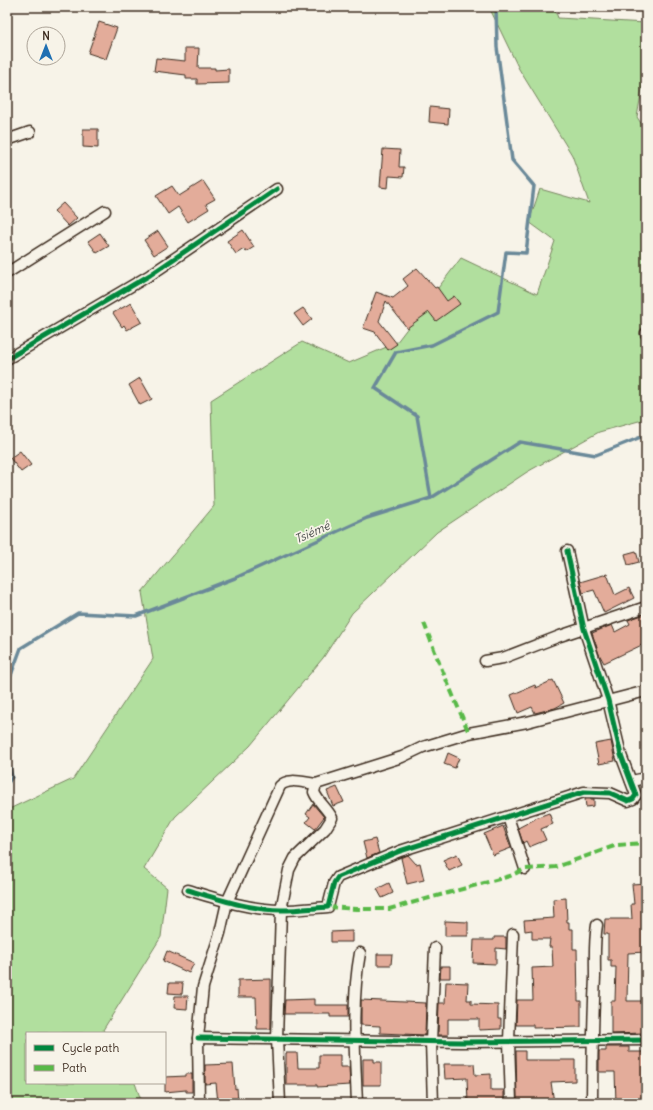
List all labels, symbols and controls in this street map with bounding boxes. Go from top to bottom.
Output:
north arrow [26,26,66,66]
text: N [42,29,50,43]
water label: Tsiémé [292,517,333,546]
legend [26,1032,166,1084]
text: Cycle path [62,1040,119,1055]
text: Path [62,1060,87,1075]

